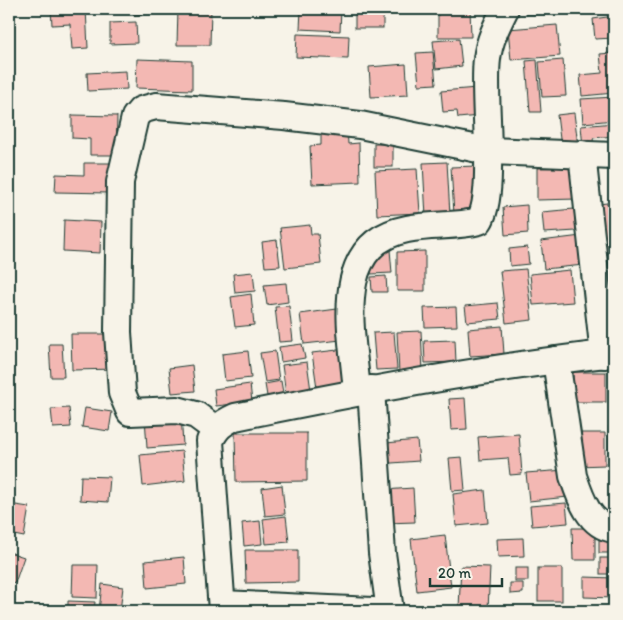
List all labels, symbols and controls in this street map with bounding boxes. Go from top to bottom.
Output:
scale bar [430,555,503,587]
text: 20 m [438,564,472,582]

